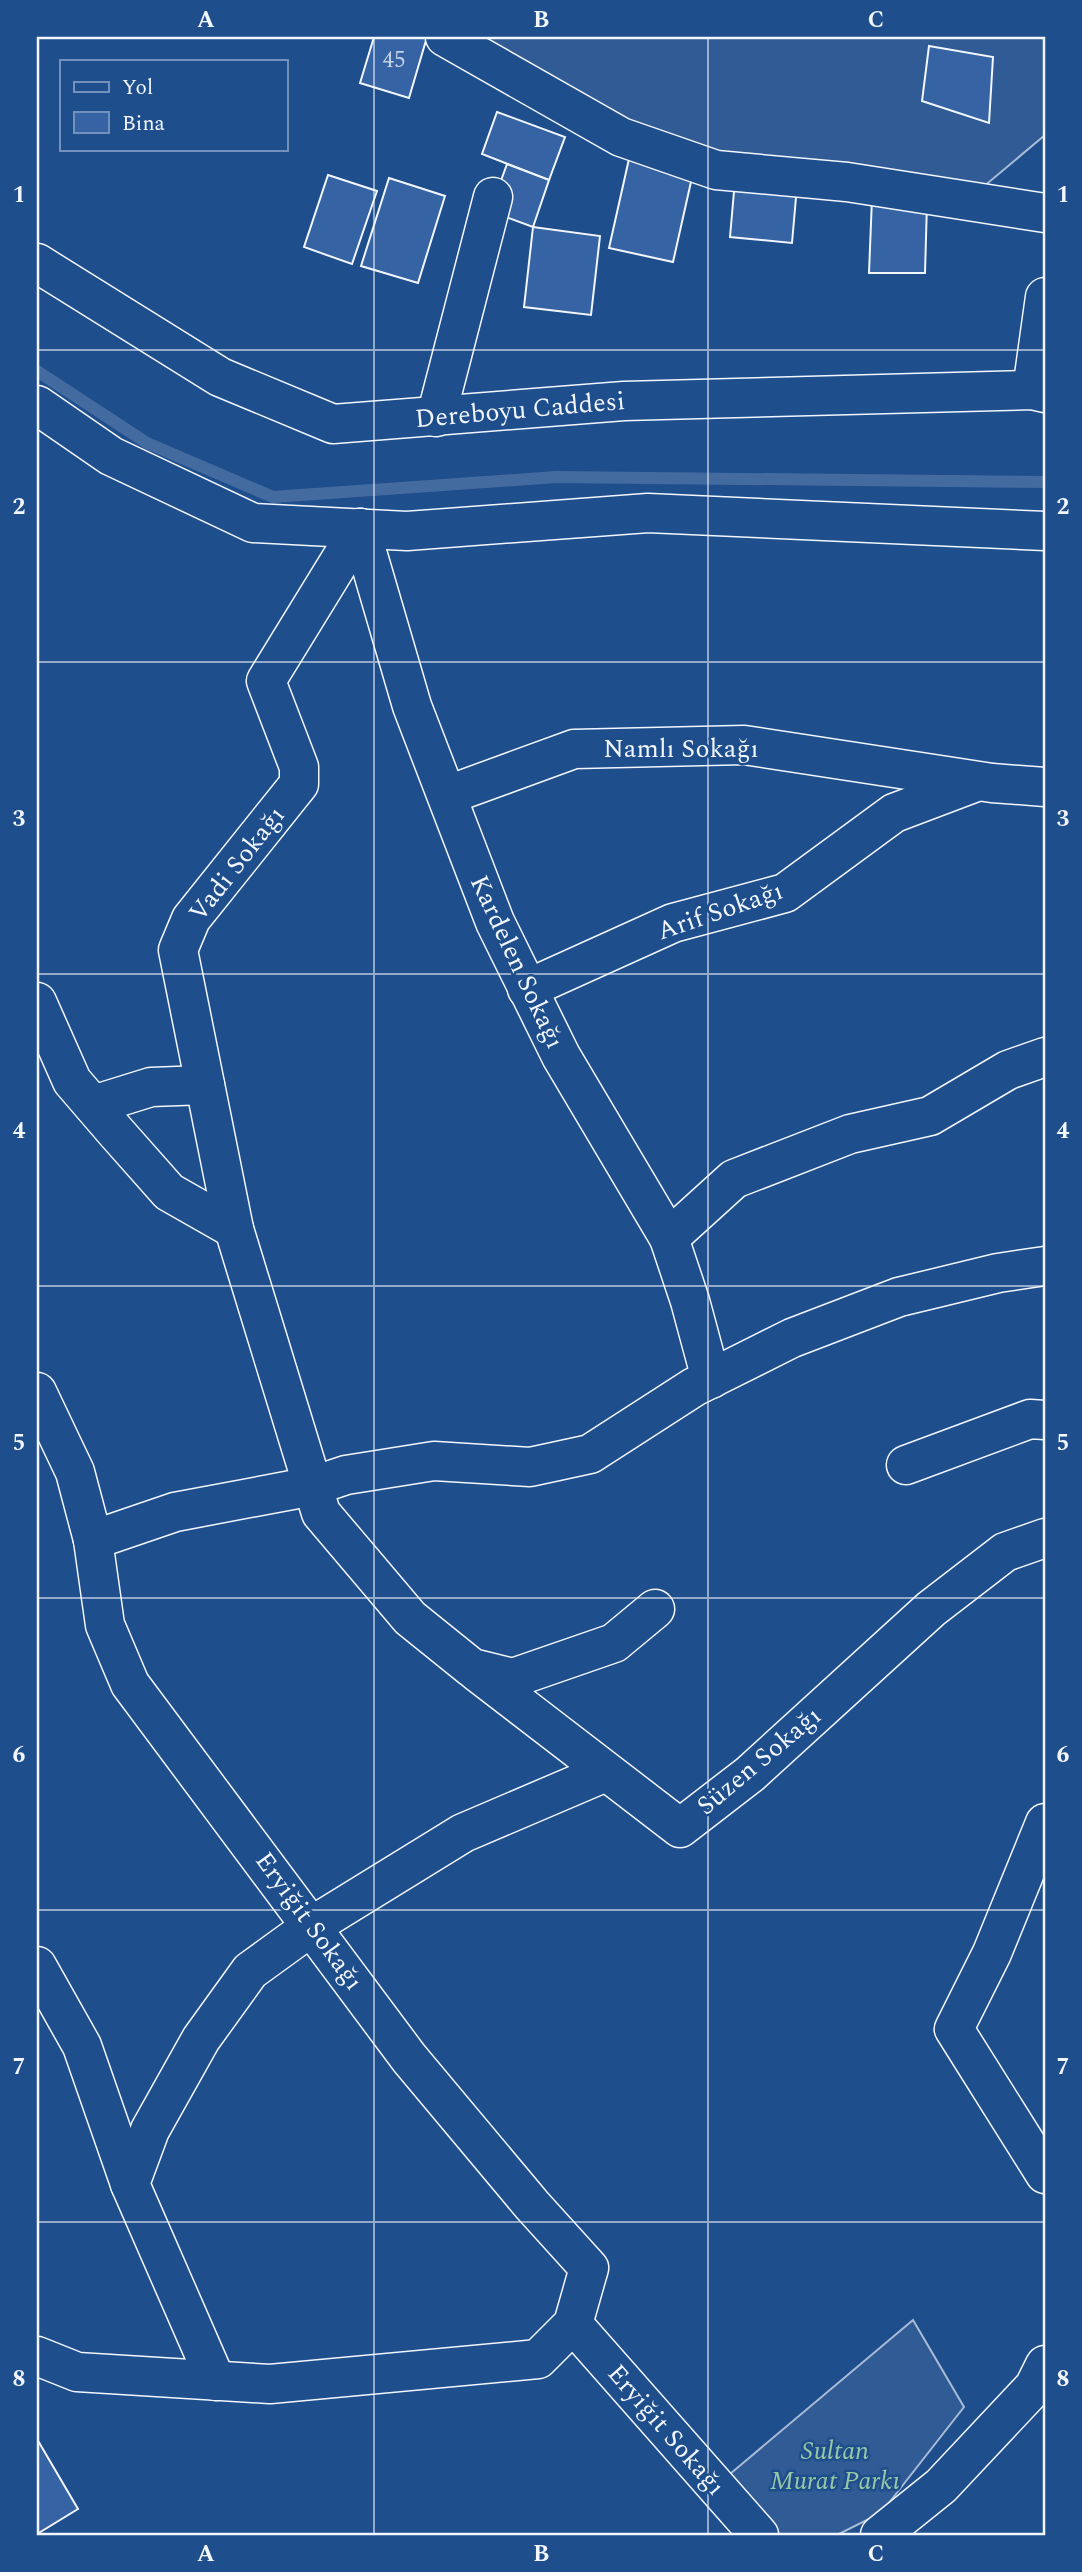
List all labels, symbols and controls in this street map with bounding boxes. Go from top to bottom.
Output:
text: A [197,3,215,38]
text: B [533,3,549,38]
text: C [868,3,884,38]
house number: 45 [383,43,406,78]
legend [60,60,287,150]
text: Yol [122,72,153,104]
text: Bina [122,108,166,140]
text: 1 [13,178,25,213]
text: 1 [1057,178,1069,213]
street label: Dereboyu Caddesi [413,381,627,439]
text: 2 [13,490,26,525]
text: 2 [1057,490,1070,525]
street label: Namlı Sokağı [603,729,759,769]
street label: Vadi Sokağı [179,798,295,930]
text: 3 [13,802,26,837]
text: 3 [1057,802,1070,837]
street label: Kardelen Sokağı [459,869,575,1055]
street label: Arif Sokağı [652,871,788,951]
text: 4 [13,1114,26,1149]
text: 4 [1057,1114,1070,1149]
text: 5 [13,1426,25,1461]
text: 5 [1057,1426,1069,1461]
street label: Süzen Sokağı [688,1697,830,1825]
text: 6 [13,1738,26,1773]
text: 6 [1057,1738,1070,1773]
street label: Eryiğit Sokağı [245,1843,373,1999]
text: 7 [13,2050,25,2085]
text: 7 [1057,2050,1069,2085]
street label: Eryiğit Sokağı [597,2355,735,2505]
text: 8 [13,2362,25,2397]
text: 8 [1057,2362,1069,2397]
park label: Sultan Murat Parkı [770,2431,900,2501]
text: A [197,2537,215,2572]
text: B [533,2537,549,2572]
text: C [868,2537,884,2572]

